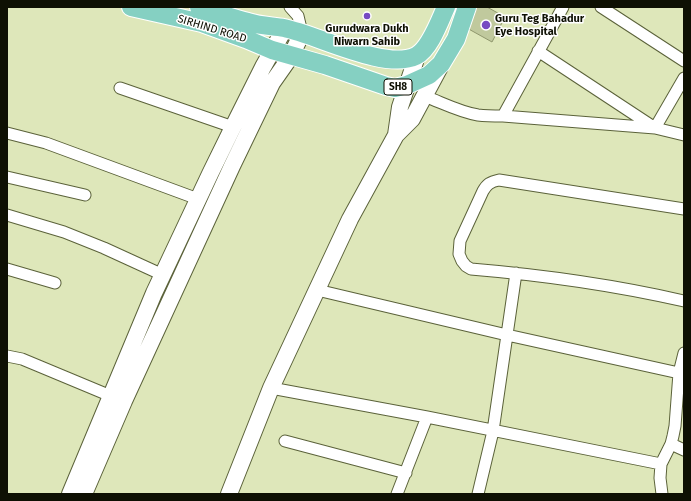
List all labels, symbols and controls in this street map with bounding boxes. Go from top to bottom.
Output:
marker: Gurudwara Dukh Niwarn Sahib [362,11,372,21]
street label: SIRHIND ROAD [176,12,248,46]
place label: Guru Teg Bahadur Eye Hospital [495,12,584,38]
marker: Guru Teg Bahadur Eye Hospital [480,19,492,31]
place label: Gurudwara Dukh Niwarn Sahib [325,22,409,48]
road number: SH8 [384,79,412,95]

